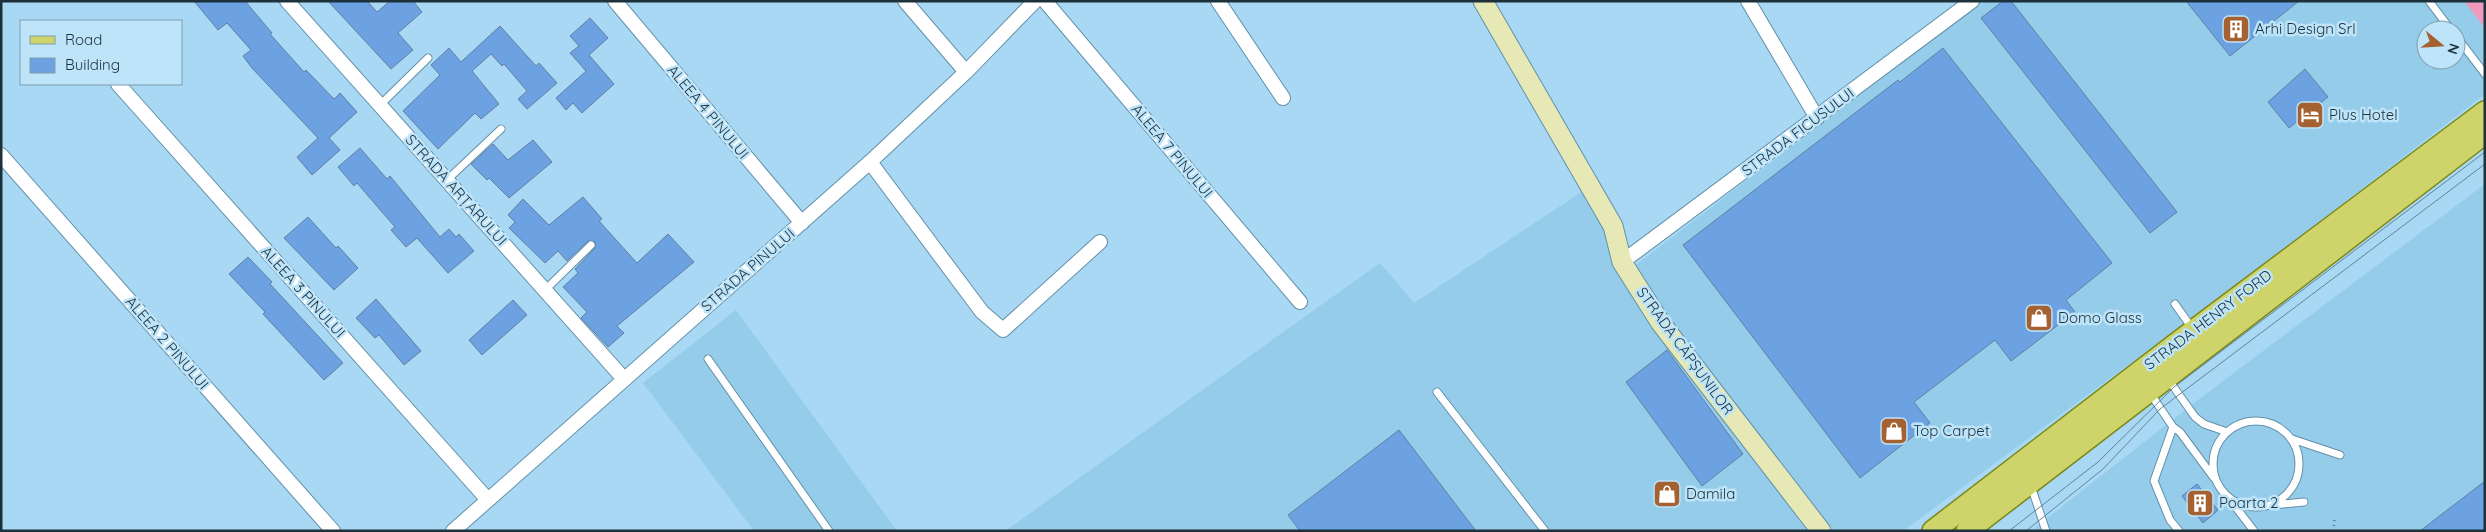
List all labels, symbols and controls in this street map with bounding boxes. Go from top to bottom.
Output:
building icon: Arhi Design Srl [2221,14,2251,44]
place label: Arhi Design Srl [2255,19,2356,38]
legend [20,20,182,85]
north arrow [2416,20,2466,70]
text: Road [65,30,102,49]
text: N [2443,41,2464,57]
text: Building [65,55,120,74]
street label: ALEEA 4 PINULUI [664,61,753,163]
street label: STRADA FICUSULUI [1738,83,1858,180]
street label: ALEEA 7 PINULUI [1128,100,1217,202]
hotel icon: Plus Hotel [2295,100,2325,130]
place label: Plus Hotel [2329,105,2398,124]
street label: STRADA ARȚARULUI [401,130,511,249]
street label: STRADA PINULUI [697,224,799,316]
street label: ALEEA 3 PINULUI [257,242,350,341]
street label: STRADA HENRY FORD [2140,265,2275,374]
street label: STRADA CĂPȘUNILOR [1633,283,1738,418]
street label: ALEEA 2 PINULUI [122,292,213,393]
shop icon: Domo Glass [2024,303,2054,333]
place label: Domo Glass [2058,308,2142,327]
shop icon: Top Carpet [1879,416,1909,446]
place label: Top Carpet [1913,421,1990,440]
shop icon: Damila [1652,479,1682,509]
place label: Damila [1686,484,1735,503]
building icon: Poarta 2 [2185,488,2215,518]
place label: Poarta 2 [2219,493,2278,512]

